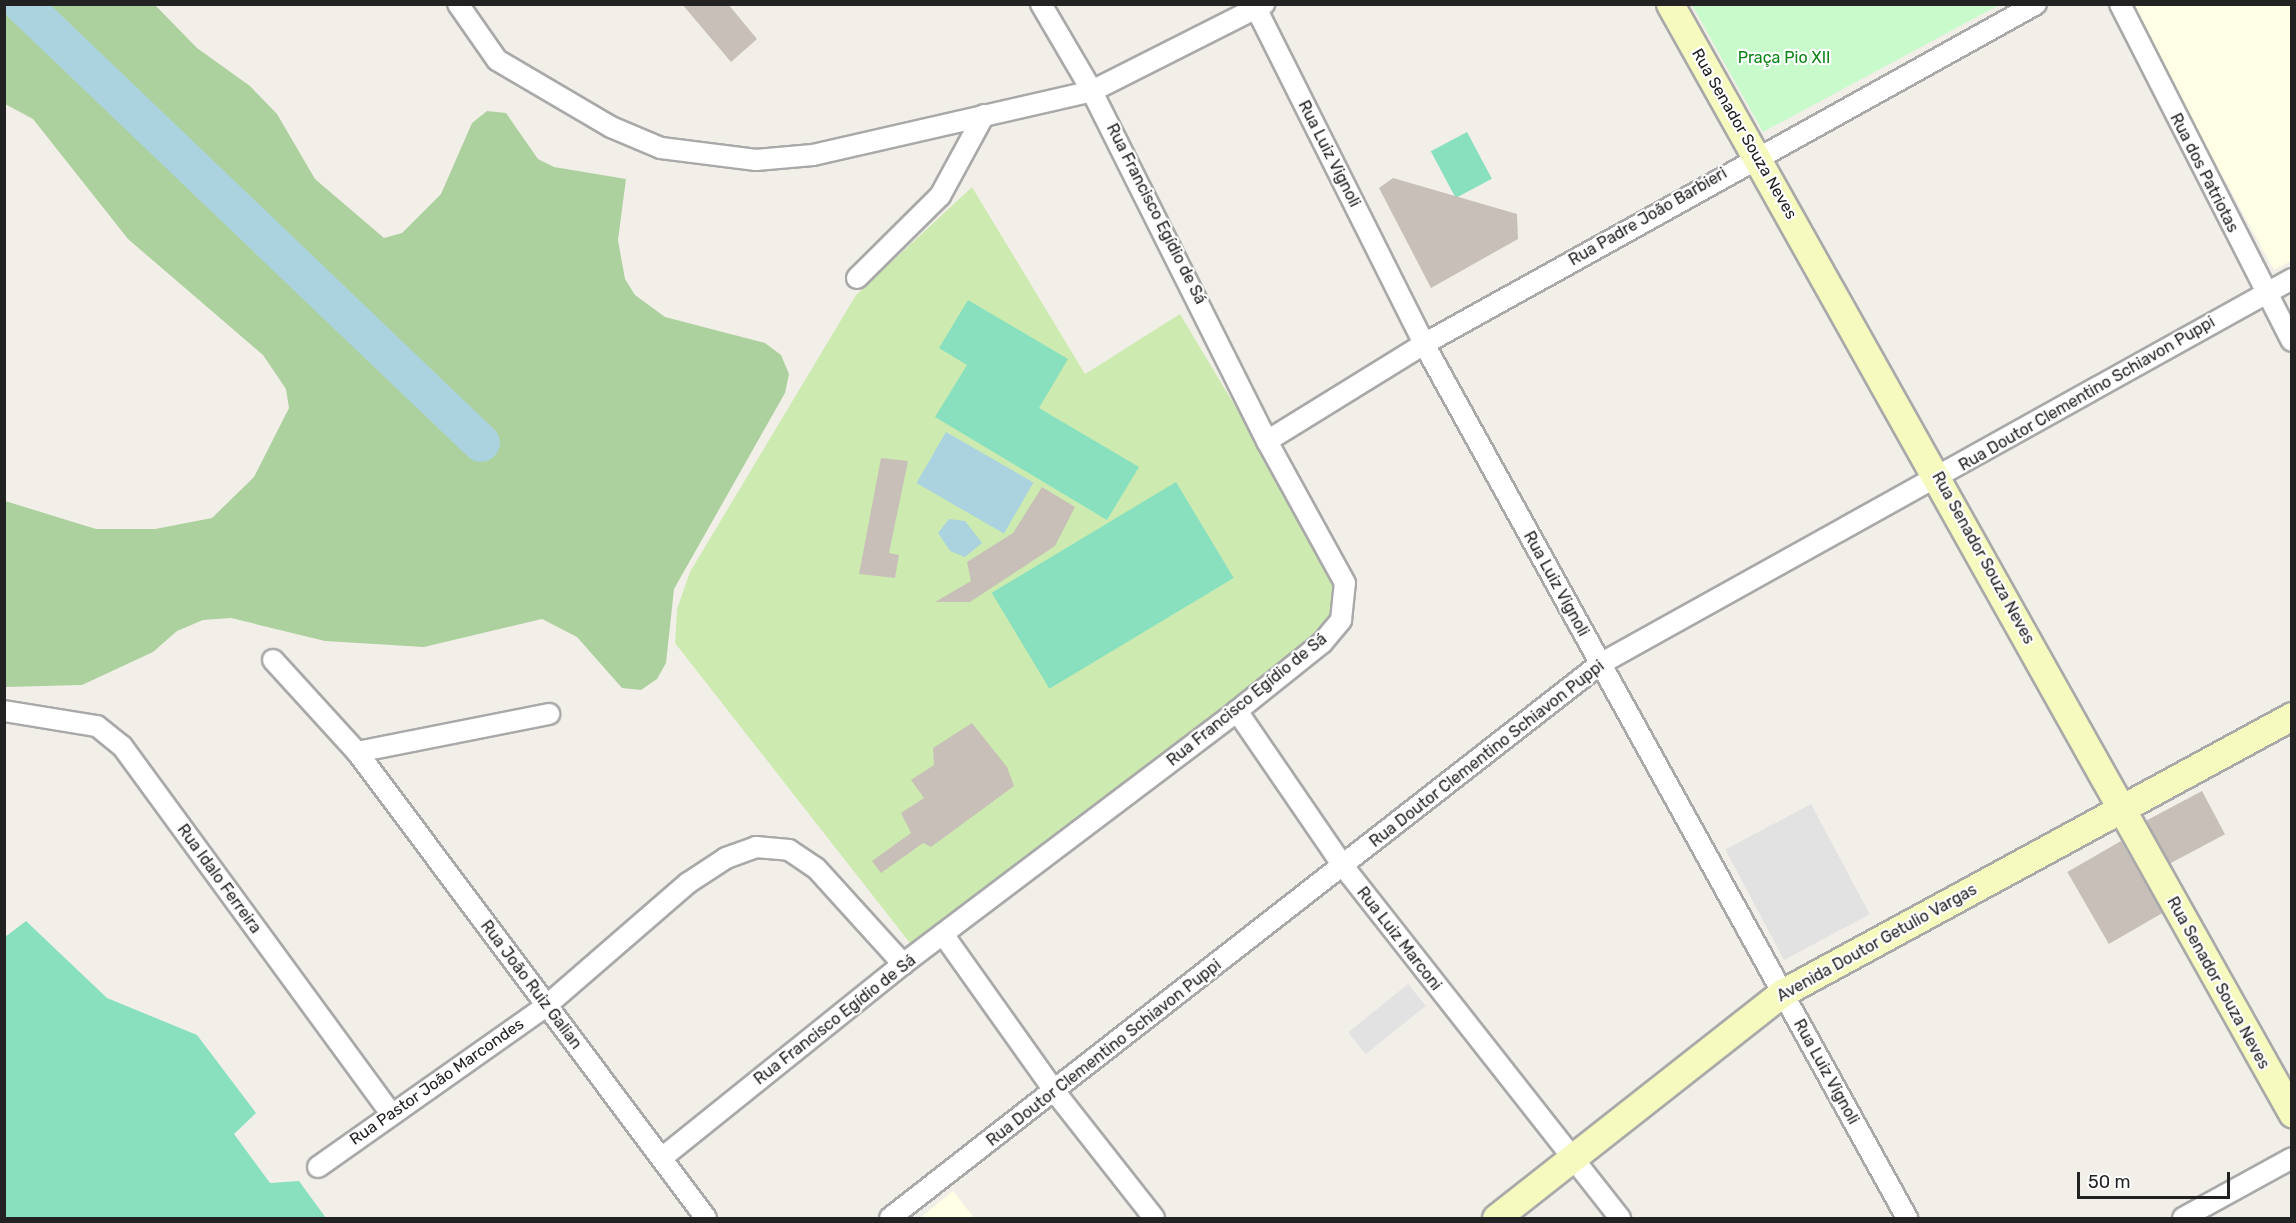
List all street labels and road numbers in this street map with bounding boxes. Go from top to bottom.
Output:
street label: Rua Senador Souza Neves [1687,45,1801,223]
street label: Rua Luiz Vignoli [1294,97,1364,211]
street label: Rua dos Patriotas [2166,110,2242,236]
street label: Rua Francisco Egídio de Sá [1102,121,1210,307]
street label: Rua Padre João Barbieri [1566,164,1730,270]
street label: Rua Doutor Clementino Schiavon Puppi [1955,313,2219,475]
street label: Rua Senador Souza Neves [1928,468,2038,648]
street label: Rua Luiz Vignoli [1519,528,1593,640]
street label: Rua Francisco Egídio de Sá [1163,630,1331,770]
street label: Rua Doutor Clementino Schiavon Puppi [1366,656,1608,852]
street label: Rua Idalo Ferreira [173,821,265,937]
street label: Avenida Doutor Getulio Vargas [1773,880,1981,1006]
street label: Rua Luiz Marconi [1353,883,1445,995]
street label: Rua Senador Souza Neves [2163,893,2273,1073]
street label: Rua João Ruiz Galian [476,917,586,1053]
street label: Rua Francisco Egídio de Sá [750,951,920,1089]
street label: Rua Doutor Clementino Schiavon Puppi [983,955,1225,1151]
street label: Rua Pastor João Marcondes [346,1014,528,1150]
street label: Rua Luiz Vignoli [1789,1016,1863,1128]

